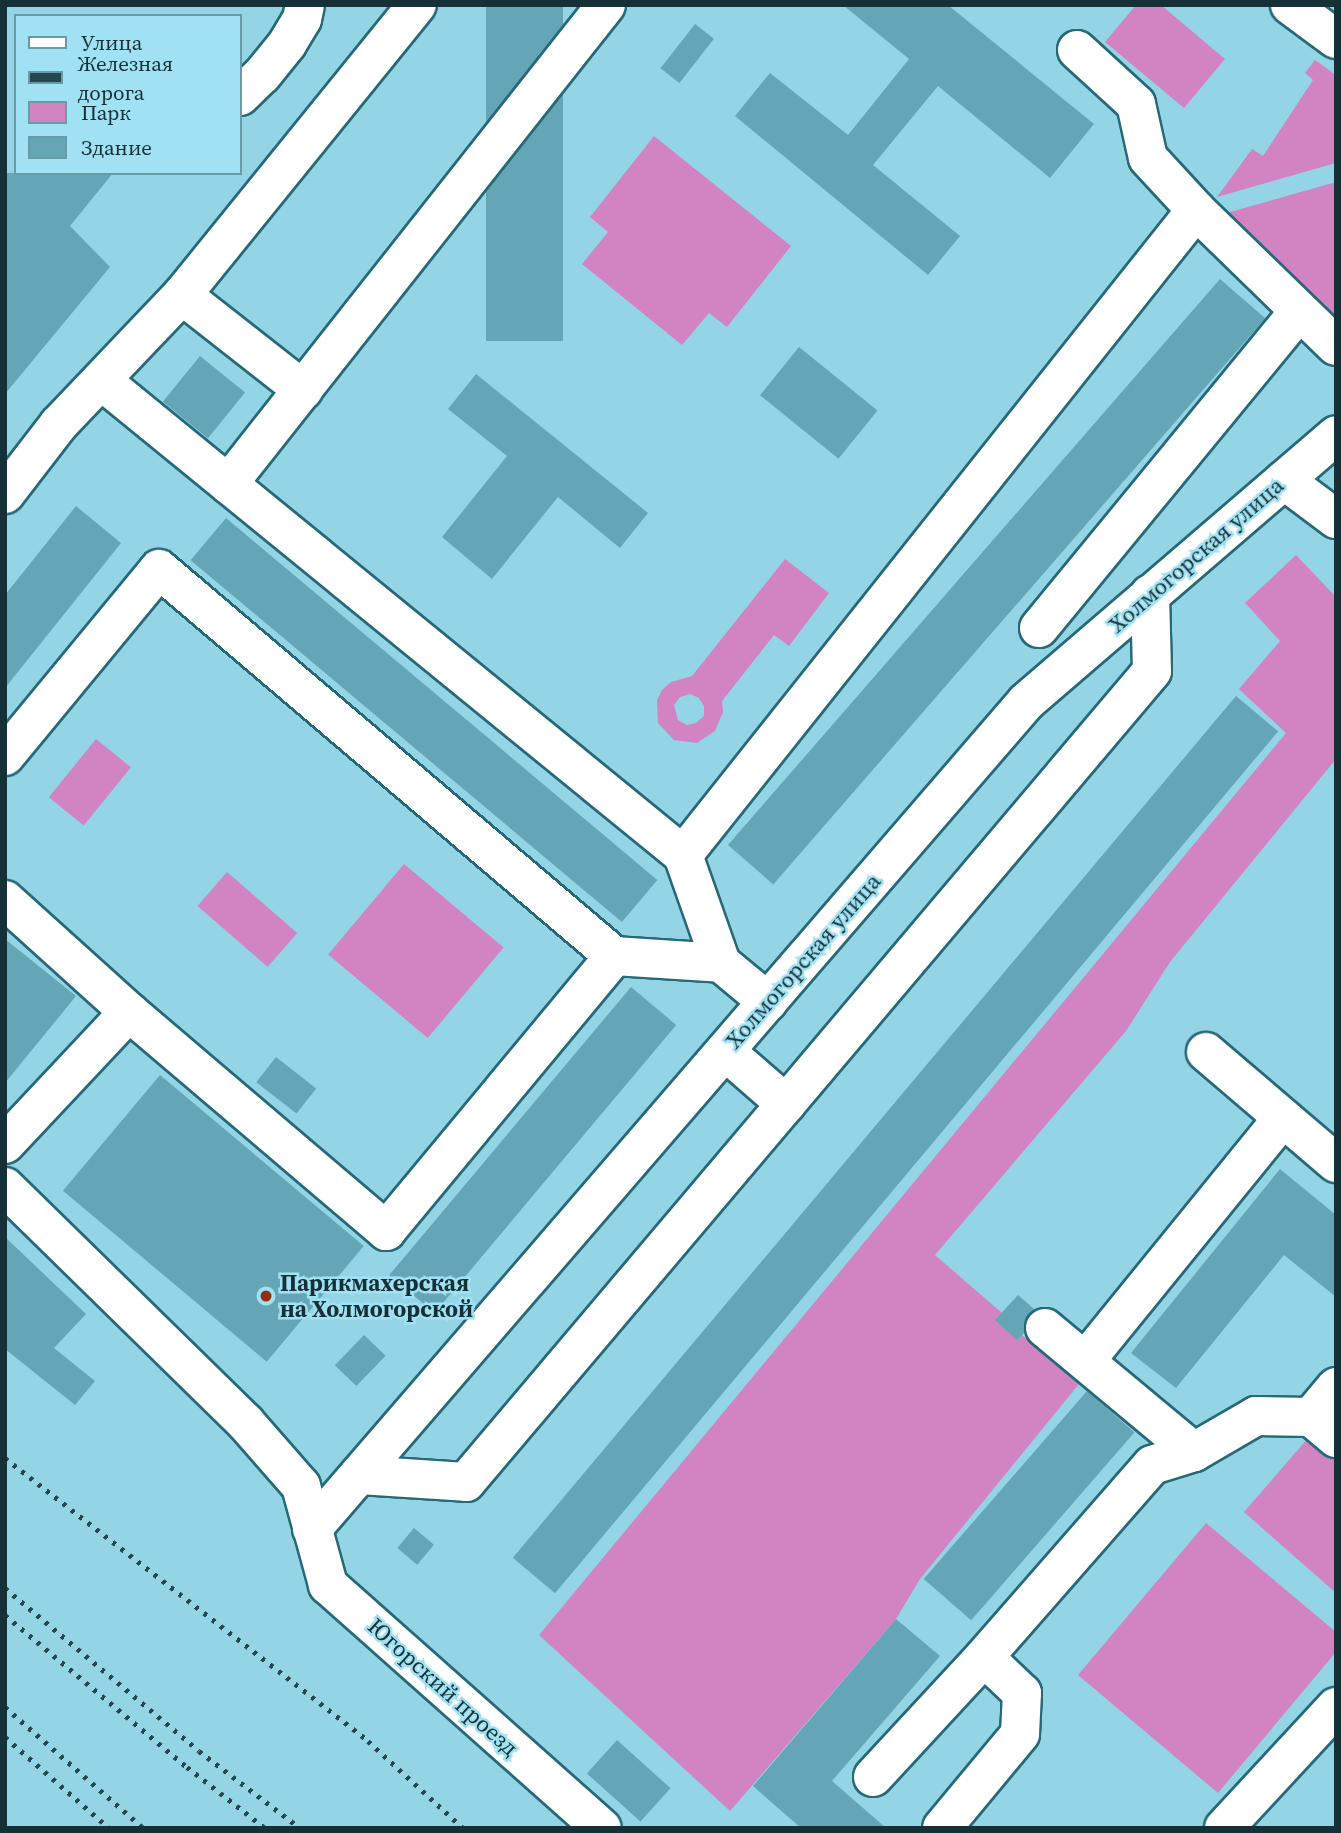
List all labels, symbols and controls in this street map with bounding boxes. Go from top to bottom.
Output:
legend [14,14,242,175]
text: Улица [81,28,142,57]
text: Железная дорога [77,49,173,107]
text: Парк [81,98,131,127]
text: Здание [81,133,152,162]
street label: Холмогорская улица [1103,471,1289,639]
street label: Холмогорская улица [719,868,887,1054]
place label: Парикмахерская на Холмогорской [280,1269,473,1323]
marker: Парикмахерская на Холмогорской [258,1288,274,1304]
street label: Югорский проезд [362,1612,524,1762]

